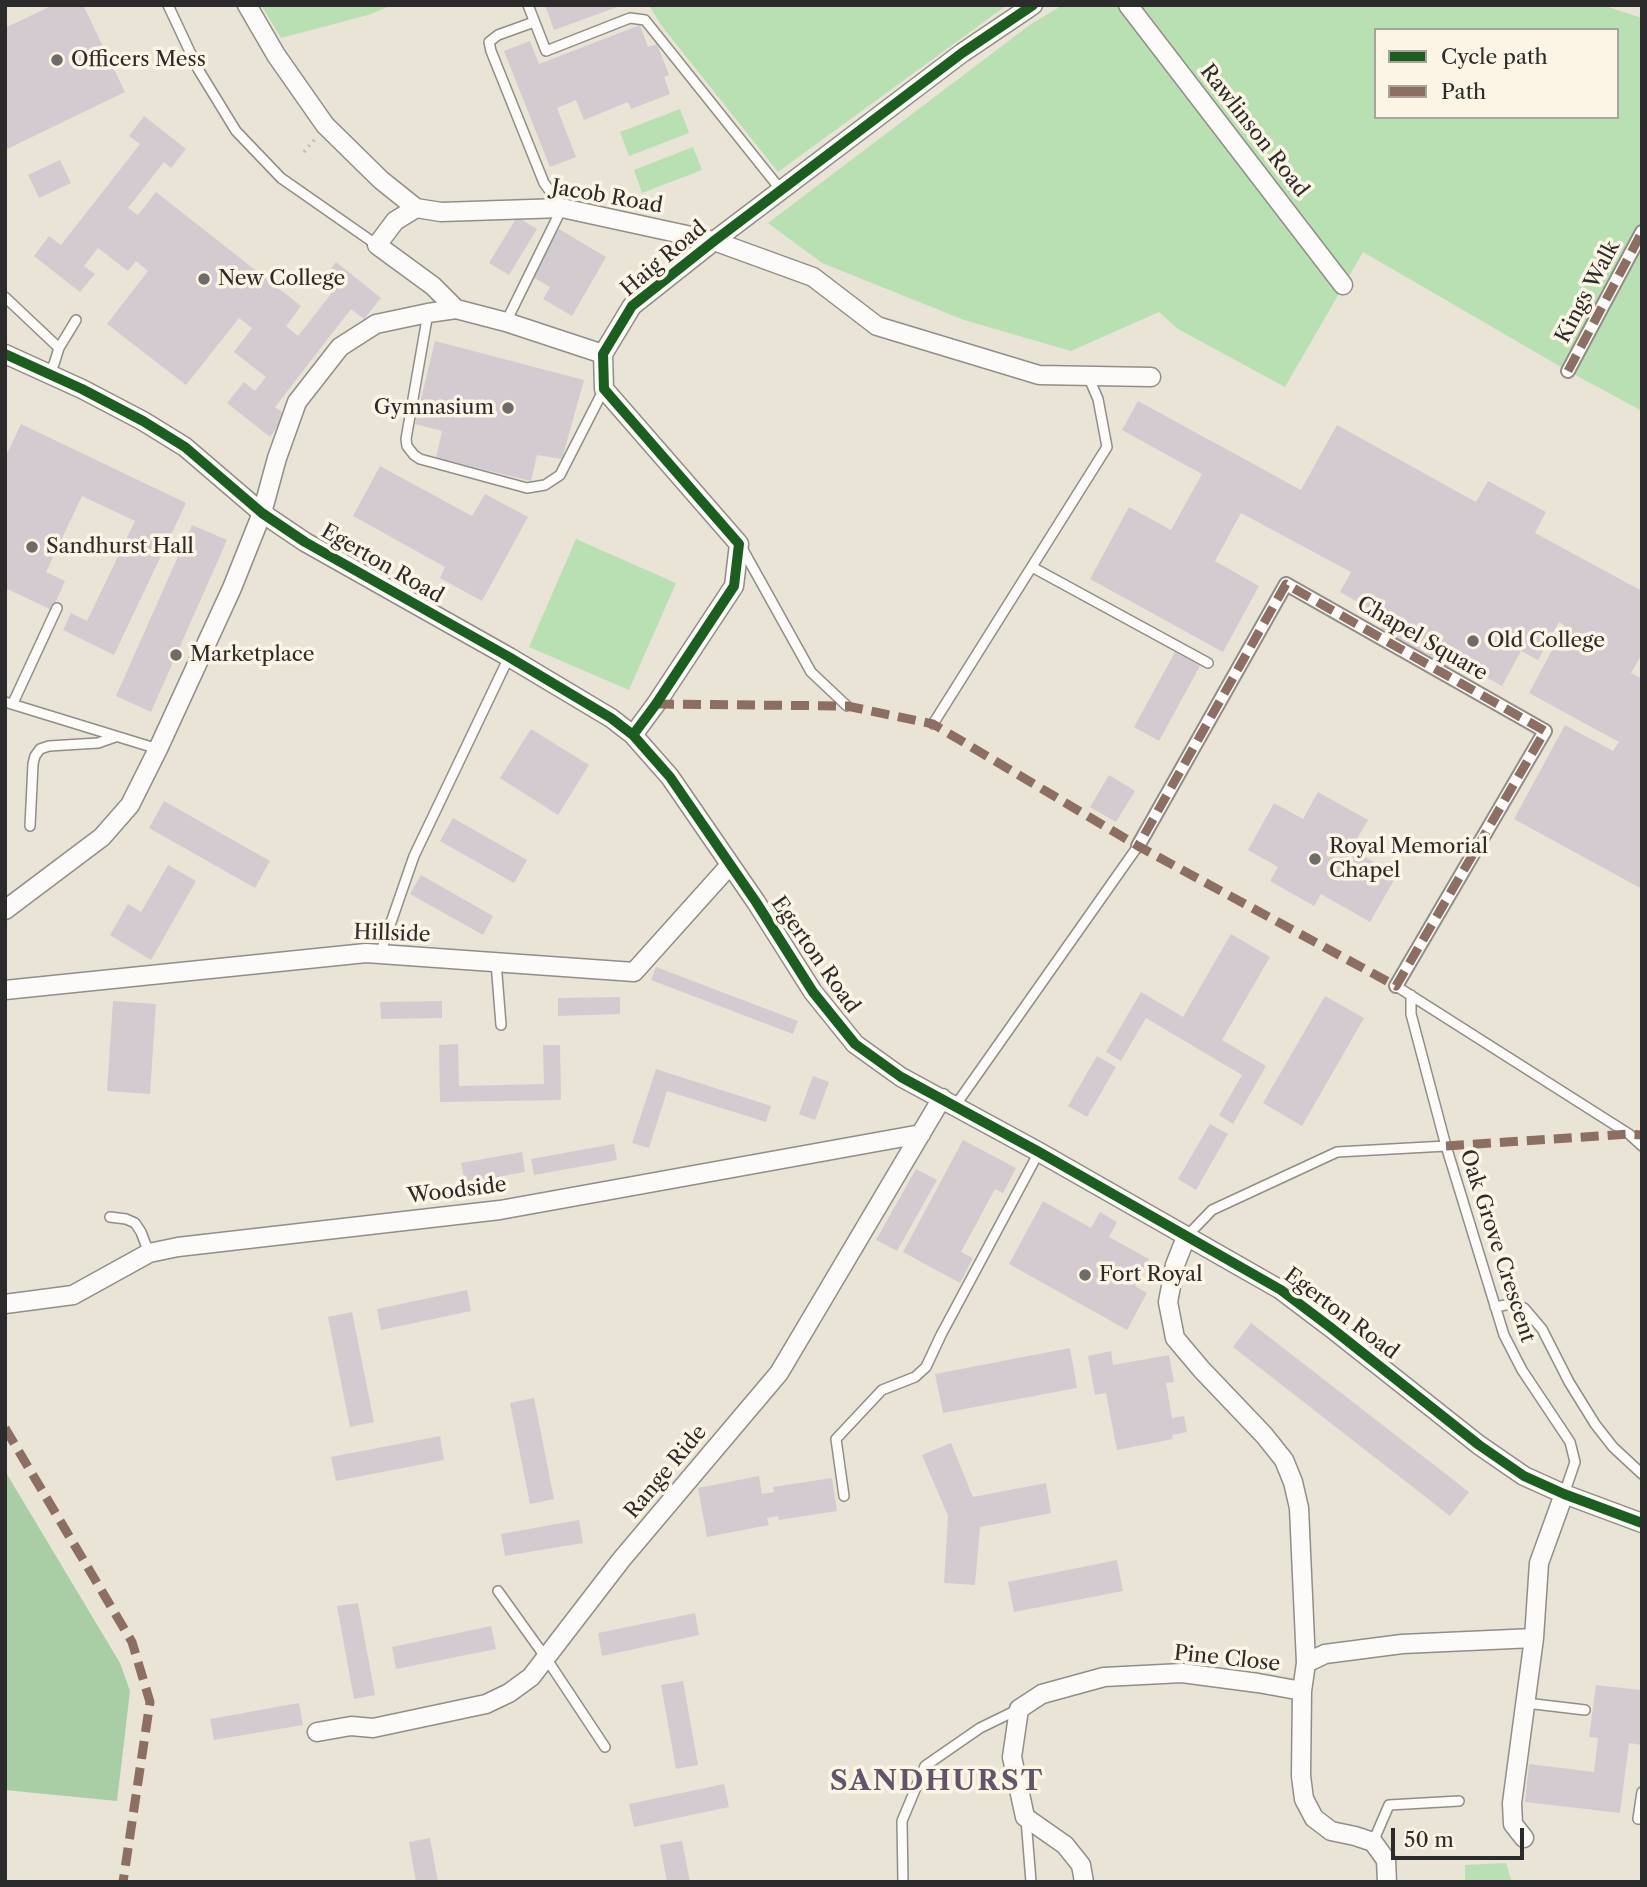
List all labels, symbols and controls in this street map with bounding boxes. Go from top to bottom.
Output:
legend [1374,28,1619,119]
text: Cycle path [1441,44,1548,69]
place label: Officers Mess [71,47,206,73]
marker: Officers Mess [49,52,65,68]
street label: Rawlinson Road [1194,60,1314,202]
text: Path [1441,79,1486,104]
street label: Jacob Road [550,175,664,219]
street label: Haig Road [616,216,712,302]
street label: Kings Walk [1551,237,1625,347]
place label: New College [218,266,345,292]
marker: New College [196,271,212,287]
place label: Gymnasium [374,395,494,421]
marker: Gymnasium [500,400,516,416]
street label: Egerton Road [316,519,448,609]
place label: Sandhurst Hall [46,534,194,560]
marker: Sandhurst Hall [24,539,40,555]
street label: Chapel Square [1352,591,1492,687]
place label: Old College [1487,628,1605,654]
marker: Old College [1465,633,1481,649]
place label: Marketplace [190,642,315,668]
marker: Marketplace [168,647,184,663]
place label: Royal Memorial Chapel [1329,834,1488,884]
marker: Royal Memorial Chapel [1307,851,1323,867]
street label: Egerton Road [765,892,865,1018]
street label: Hillside [353,920,431,948]
street label: Oak Grove Crescent [1454,1146,1540,1346]
street label: Woodside [406,1172,508,1210]
place label: Fort Royal [1099,1262,1202,1288]
street label: Egerton Road [1279,1263,1403,1365]
marker: Fort Royal [1077,1267,1093,1283]
street label: Range Ride [620,1420,712,1524]
street label: Pine Close [1172,1641,1282,1677]
district label: SANDHURST [831,1765,1043,1799]
scale bar [1395,1814,1528,1858]
text: 50 m [1404,1827,1454,1852]

